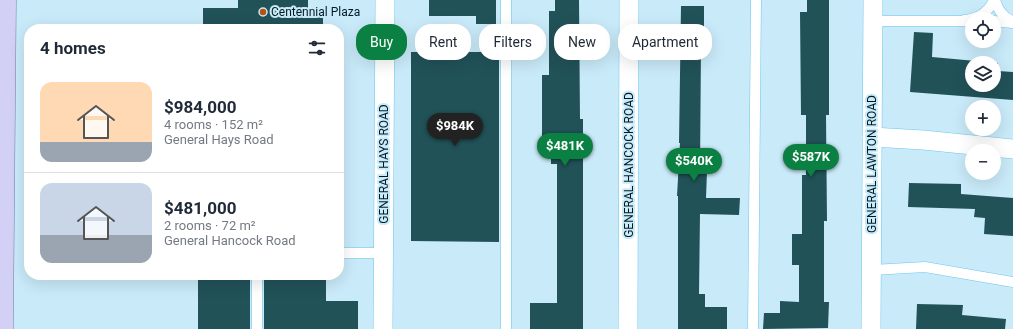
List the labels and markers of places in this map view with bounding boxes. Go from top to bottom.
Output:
place label: Centennial Plaza [271,5,360,19]
marker: Centennial Plaza [258,7,268,17]
pin: $984K [427,113,483,147]
pin: $481K [537,133,593,167]
pin: $587K [783,144,839,178]
pin: $540K [666,148,722,182]

